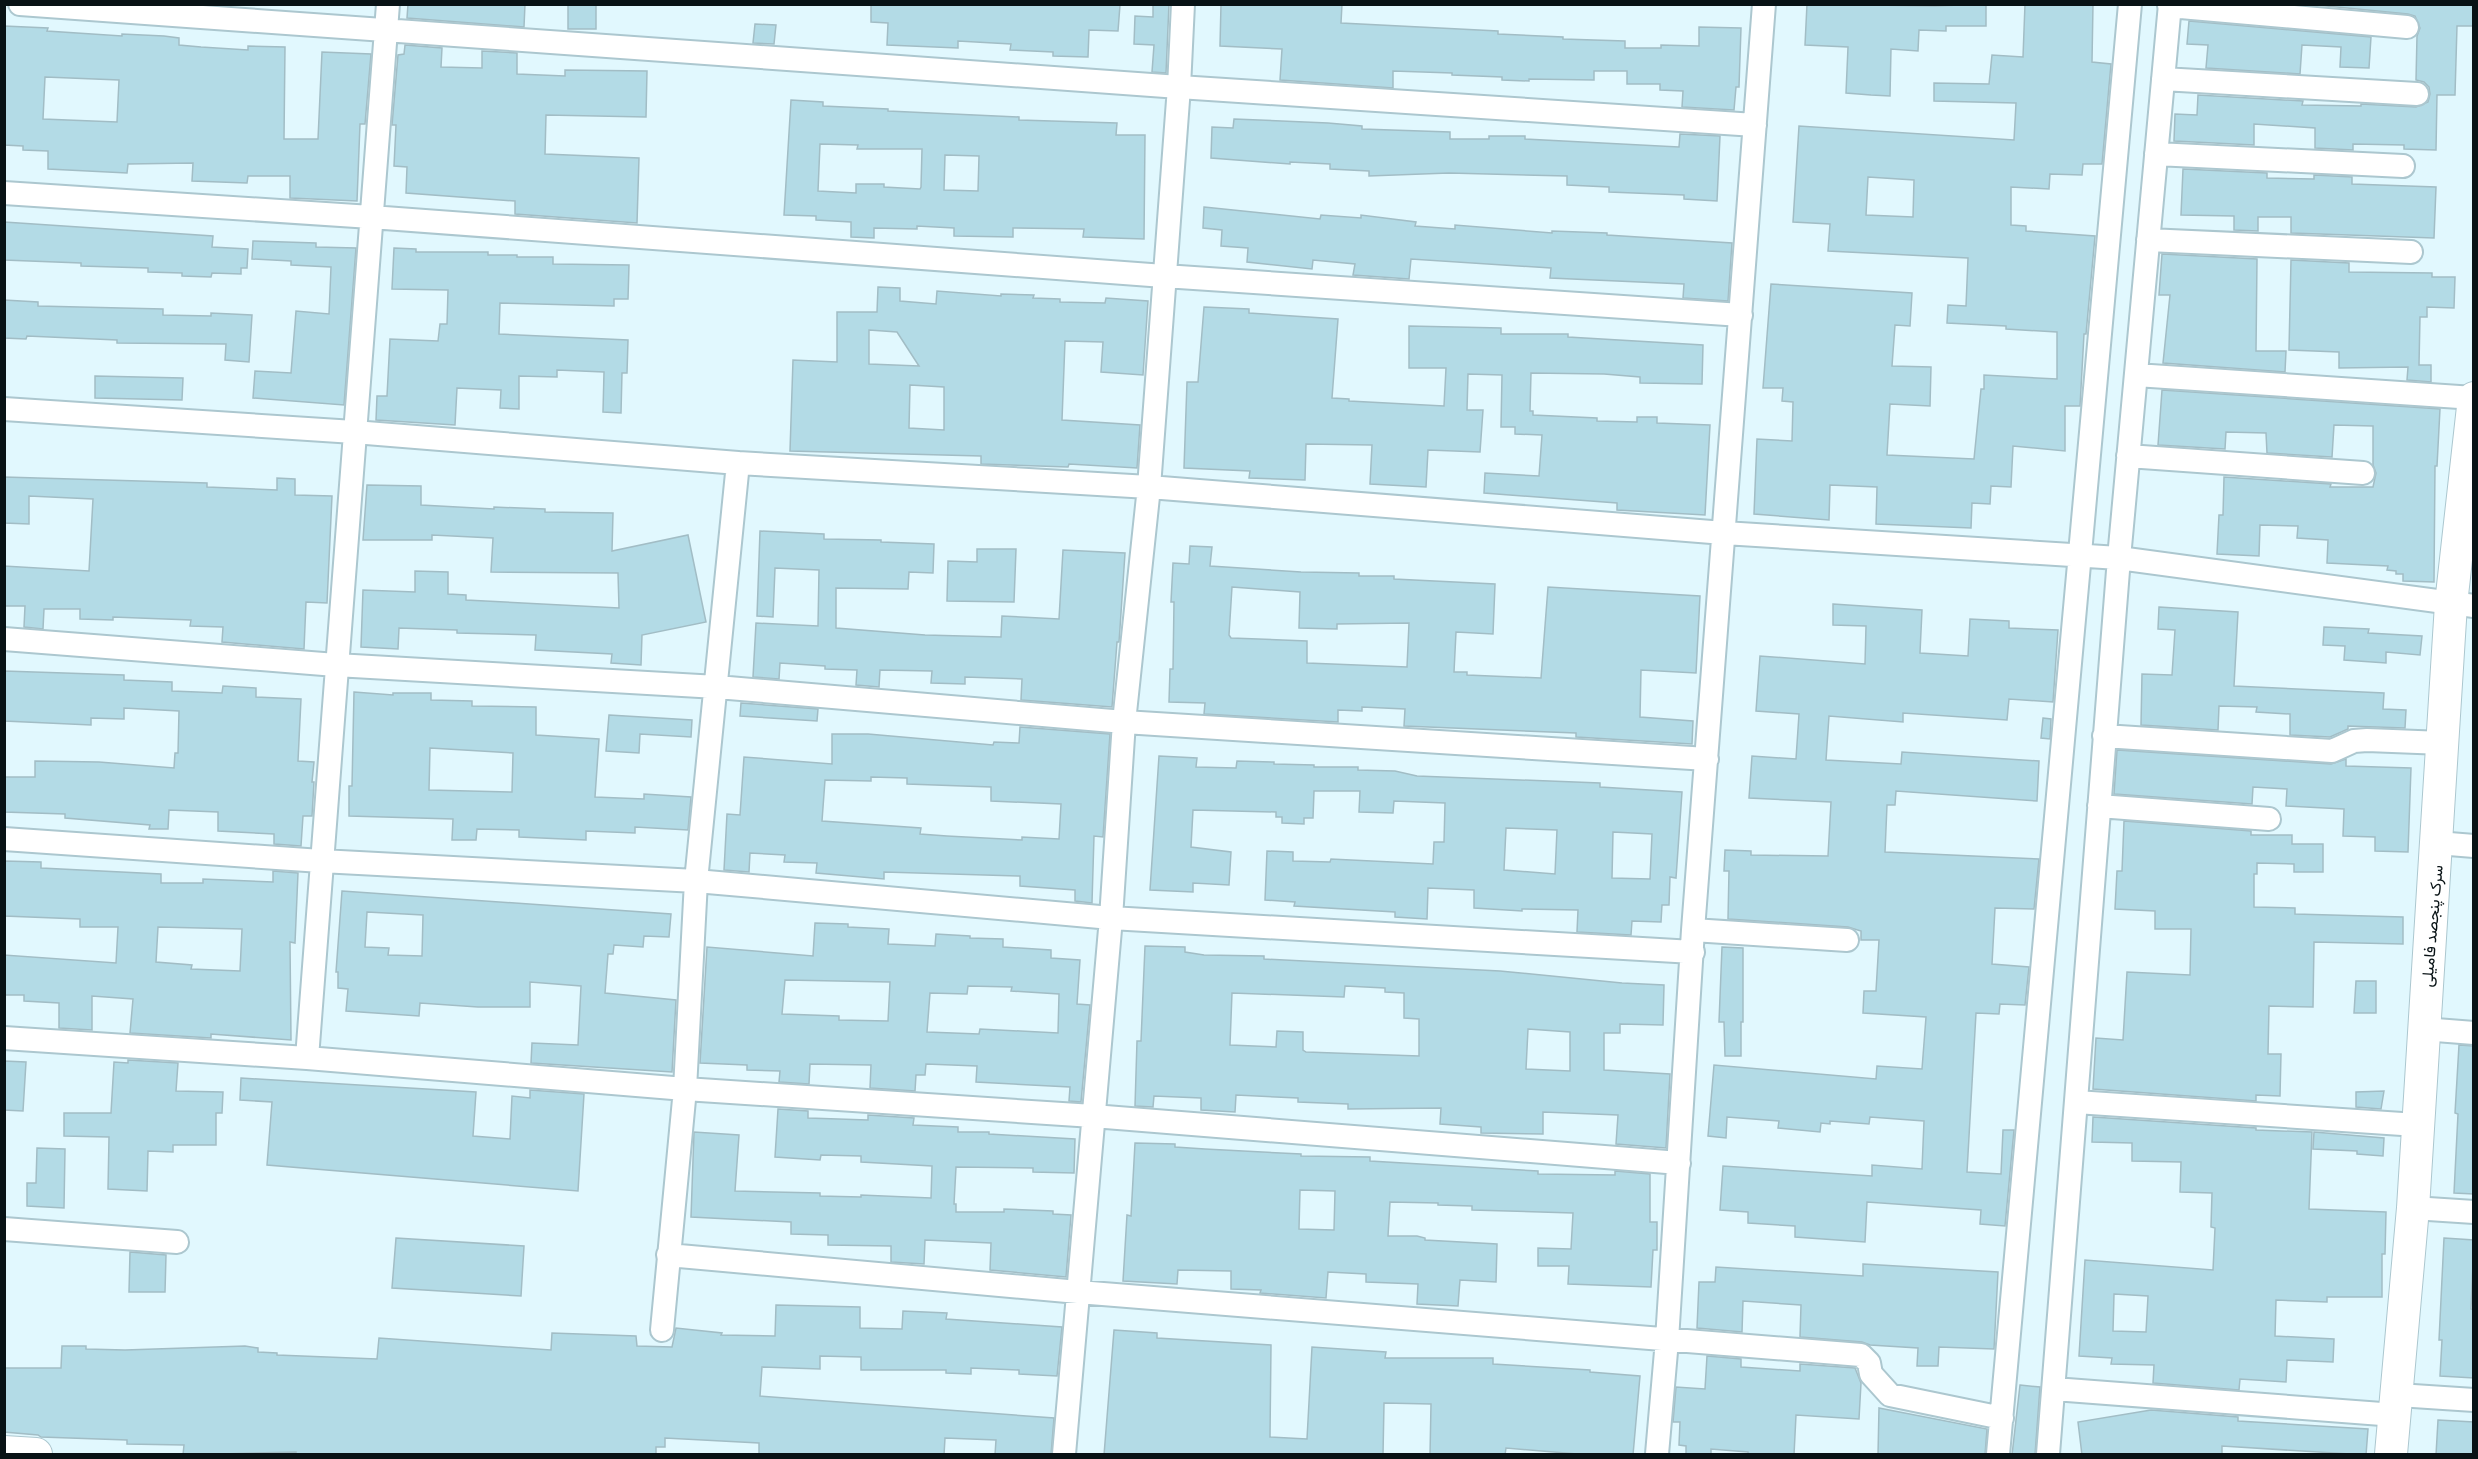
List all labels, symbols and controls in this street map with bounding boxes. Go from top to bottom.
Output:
street label: سرک پنجصد فامیلی [2416,864,2449,988]

